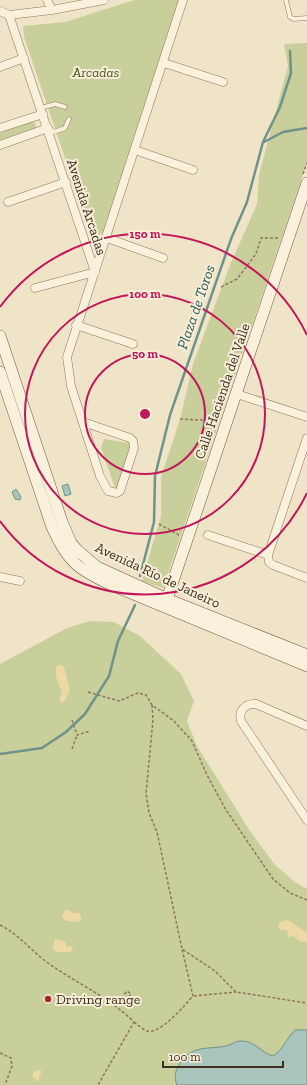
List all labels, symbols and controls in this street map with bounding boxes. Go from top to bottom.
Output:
park label: Arcadas [72,64,120,81]
street label: Avenida Arcadas [63,157,110,257]
text: 150 m [130,227,161,241]
water label: Plaza de Toros [173,262,219,352]
text: 100 m [129,287,161,301]
street label: Calle Hacienda del Valle [191,321,254,461]
text: 50 m [132,347,158,361]
centre of rings [138,407,152,421]
street label: Avenida Río de Janeiro [93,539,223,612]
place label: Driving range [56,991,141,1008]
marker: Driving range [43,994,53,1004]
scale bar [163,1043,283,1069]
text: 100 m [169,1050,201,1064]

